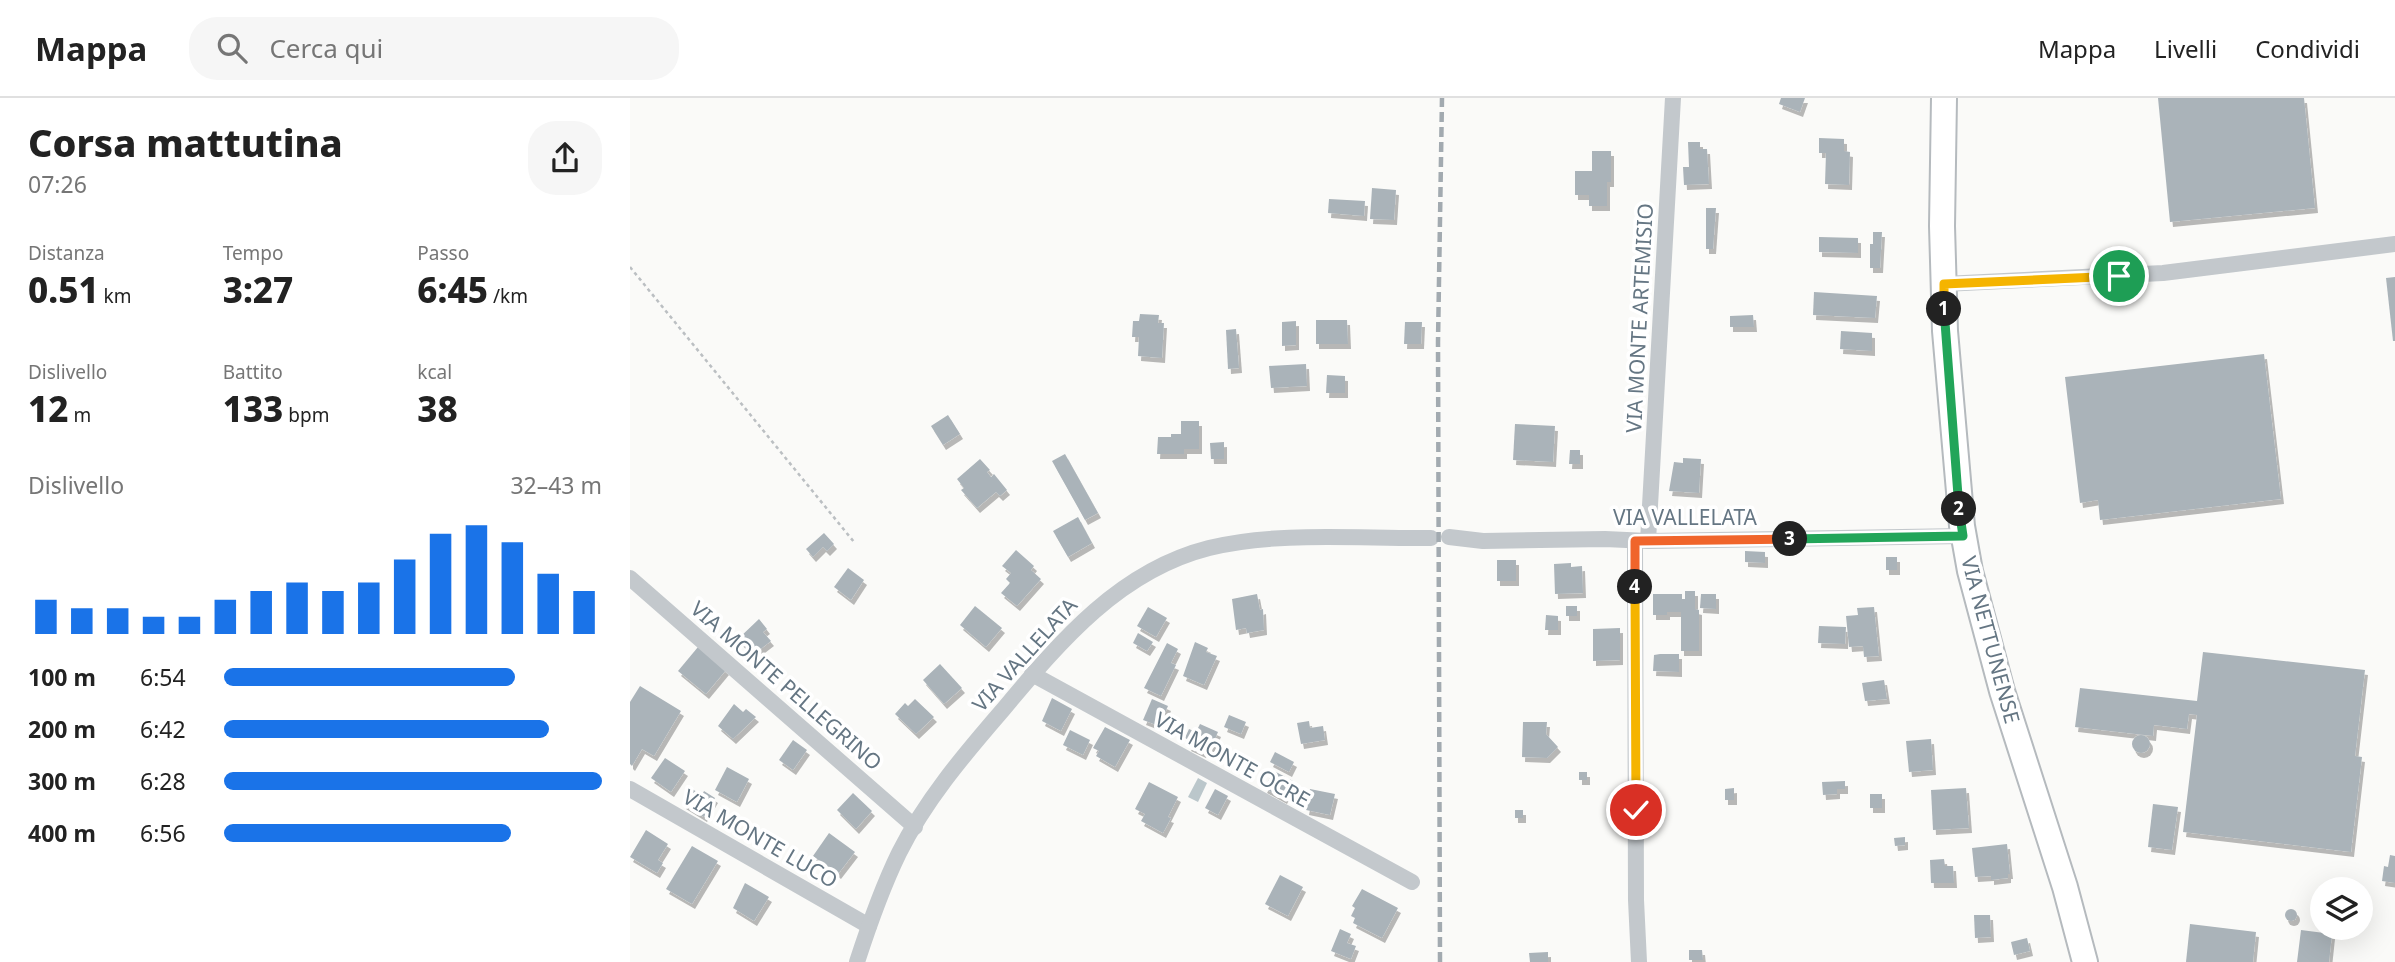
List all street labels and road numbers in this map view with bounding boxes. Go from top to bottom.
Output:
street label: VIA MONTE ARTEMISIO [1619,202,1659,433]
street label: VIA VALLELATA [1613,503,1758,531]
street label: VIA NETTUNENSE [1955,553,2027,727]
street label: VIA VALLELATA [966,591,1083,717]
street label: VIA MONTE PELLEGRINO [685,594,888,776]
street label: VIA MONTE OCRE [1150,705,1315,813]
street label: VIA MONTE LUCO [678,782,843,894]

